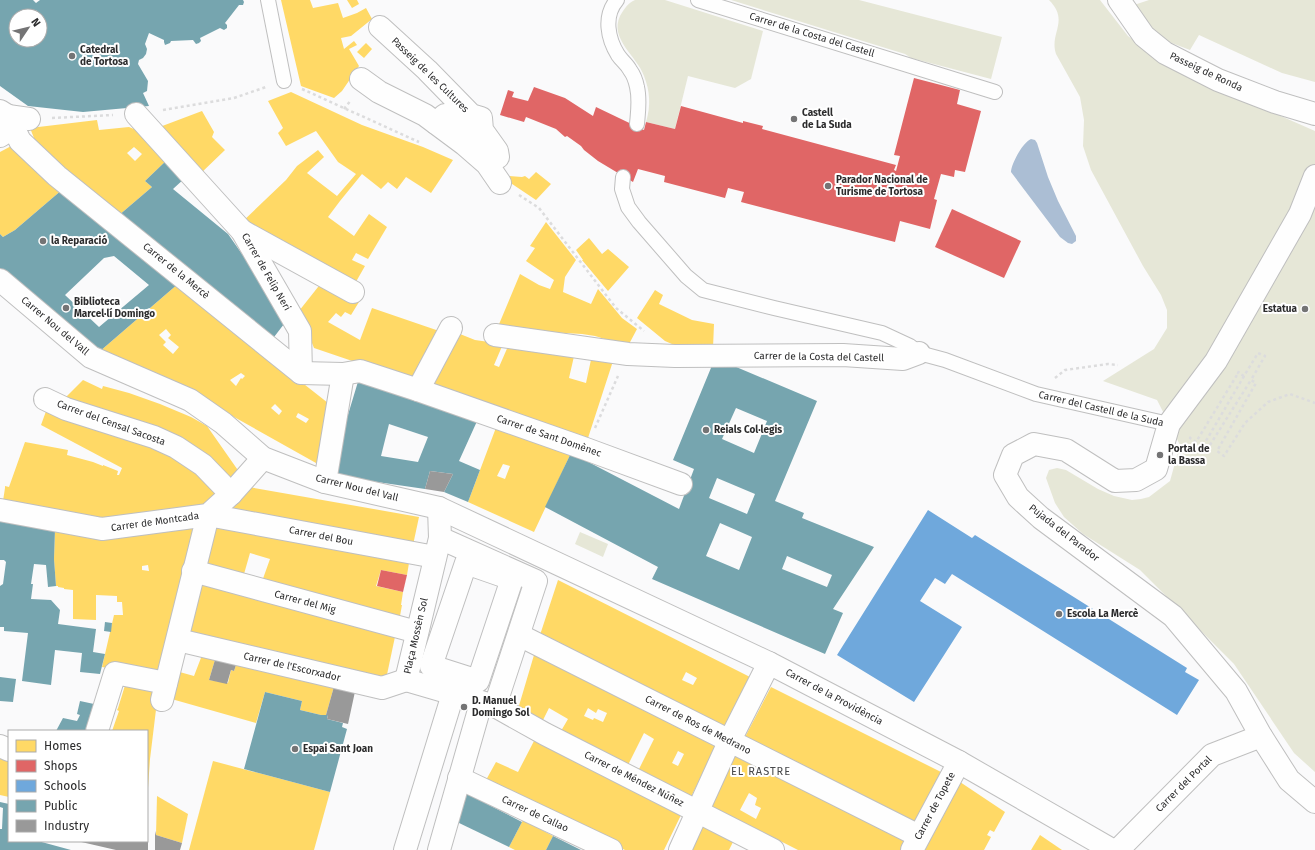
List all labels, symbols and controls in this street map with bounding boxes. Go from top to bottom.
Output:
north arrow [8,8,48,48]
street label: Carrer de la Costa del Castell [748,10,876,60]
text: N [28,16,43,29]
street label: Passeig de les Cultures [389,35,471,115]
place label: Catedral de Tortosa [80,44,129,68]
street label: Passeig de Ronda [1168,50,1244,94]
marker: Catedral de Tortosa [67,51,77,61]
place label: Castell de La Suda [802,107,852,131]
marker: Castell de La Suda [789,114,799,124]
place label: Parador Nacional de Turisme de Tortosa [836,174,928,198]
marker: Parador Nacional de Turisme de Tortosa [823,181,833,191]
street label: Carrer de Felip Neri [239,231,293,313]
place label: la Reparació [51,234,107,247]
marker: la Reparació [38,236,48,246]
street label: Carrer de la Mercè [140,240,212,302]
street label: Carrer Nou del Vall [19,294,91,358]
place label: Biblioteca Marcel·lí Domingo [74,296,155,320]
marker: Biblioteca Marcel·lí Domingo [61,303,71,313]
place label: Estatua [1263,303,1298,315]
marker: Estatua [1300,304,1310,314]
street label: Carrer de la Costa del Castell [754,350,884,364]
street label: Carrer del Castell de la Suda [1037,389,1165,429]
street label: Carrer del Censal Sacosta [55,398,167,448]
street label: Carrer de Sant Domènec [495,412,603,460]
place label: Reials Col·legis [714,424,782,436]
marker: Reials Col·legis [701,425,711,435]
place label: Portal de la Bassa [1168,443,1210,467]
marker: Portal de la Bassa [1155,450,1165,460]
street label: Carrer Nou del Vall [314,472,400,504]
street label: Pujada del Parador [1026,502,1102,564]
street label: Carrer de Montcada [110,510,200,534]
street label: Carrer del Bou [288,524,354,548]
street label: Carrer del Mig [273,588,338,616]
street label: Plaça Mossèn Sol [401,597,431,675]
place label: Escola La Mercè [1067,607,1139,620]
marker: Escola La Mercè [1054,609,1064,619]
street label: Carrer de l'Escorxador [242,650,342,684]
street label: Carrer de la Providència [783,666,885,728]
street label: Carrer de Ros de Medrano [643,693,753,757]
place label: D. Manuel Domingo Sol [472,695,529,719]
marker: D. Manuel Domingo Sol [459,702,469,712]
legend [8,730,148,842]
text: Homes [44,739,82,753]
place label: Espai Sant Joan [303,743,373,755]
marker: Espai Sant Joan [290,744,300,754]
street label: Carrer de Méndez Núñez [582,748,687,810]
street label: Carrer del Portal [1153,753,1215,815]
text: Shops [44,759,78,773]
district label: EL RASTRE [731,765,791,778]
street label: Carrer de Topete [912,770,958,842]
text: Schools [44,779,87,793]
street label: Carrer de Callao [500,793,570,835]
text: Public [44,799,78,813]
text: Industry [44,819,89,833]

